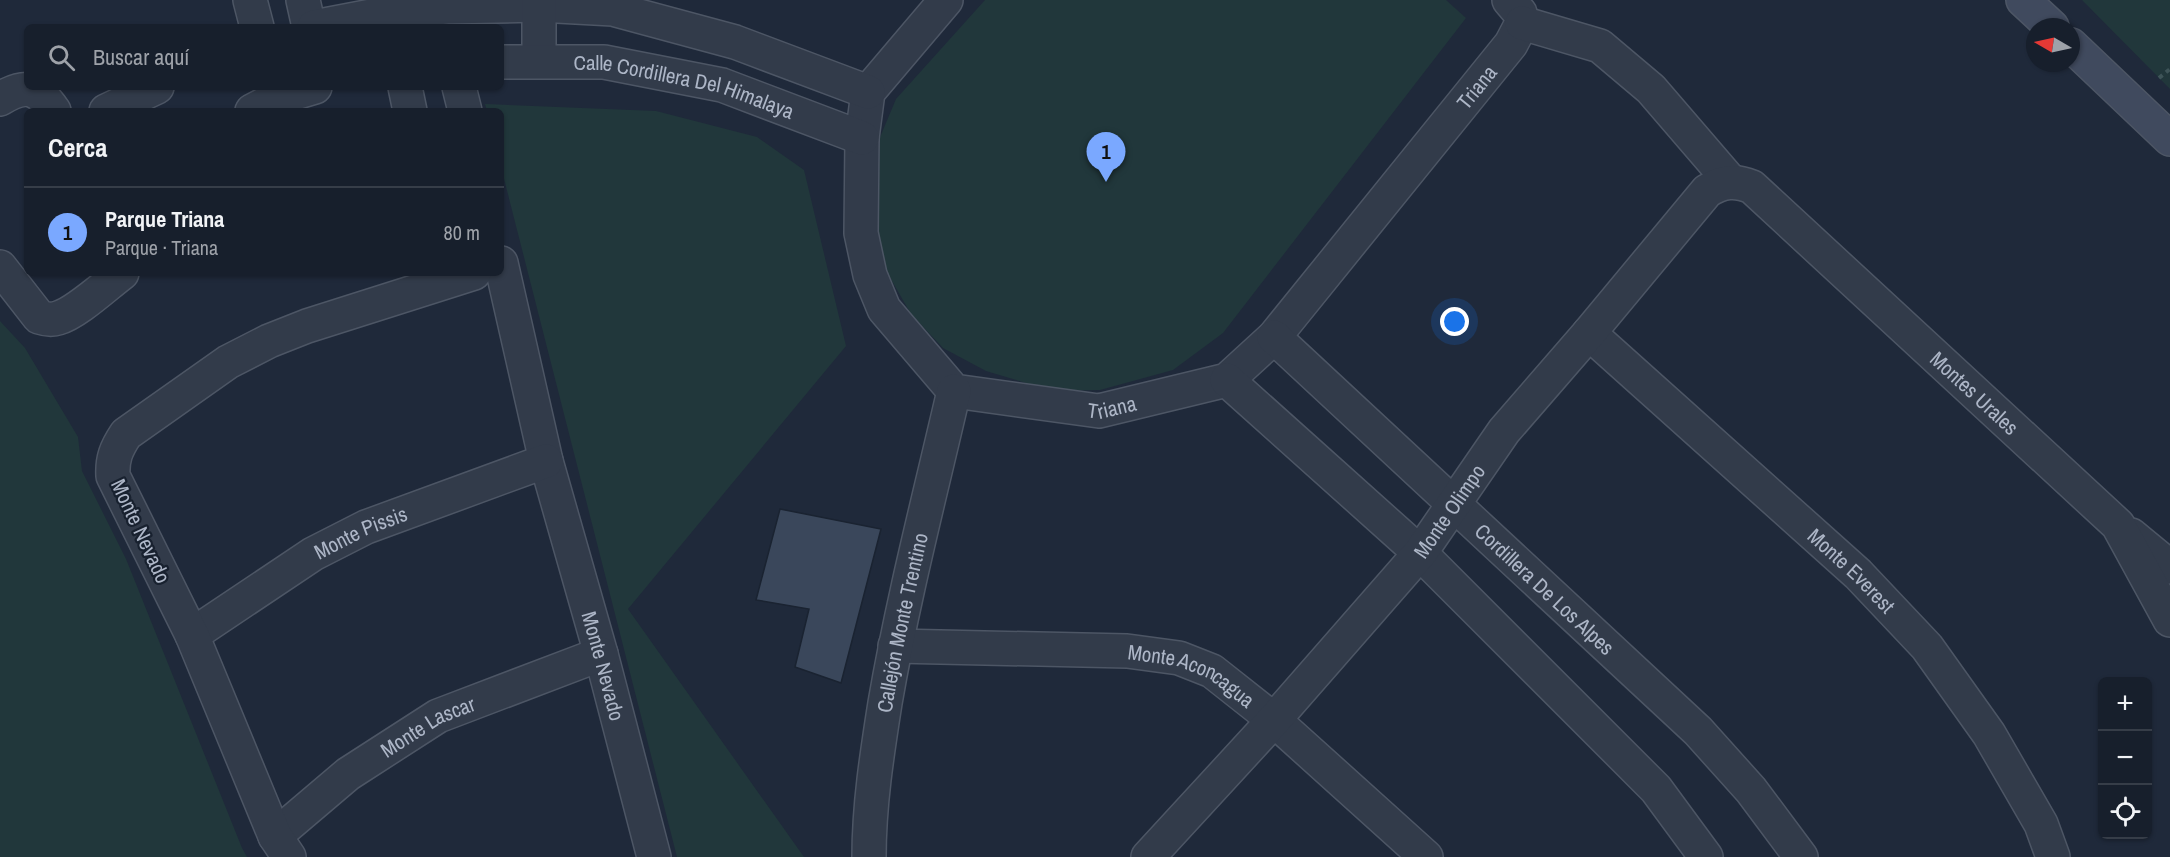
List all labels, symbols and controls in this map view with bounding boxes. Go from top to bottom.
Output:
north arrow [2026,18,2080,72]
search box [24,24,504,90]
icon: search [45,41,78,74]
text: Buscar aquí [93,42,189,72]
street label: Calle Cordillera Del Himalaya [574,48,799,126]
street label: Triana [1450,58,1503,115]
text: Cerca [48,130,107,165]
pin: 1 [1086,132,1126,182]
text: Parque Triana [105,204,224,234]
text: 1 [63,219,72,246]
text: 80 m [444,219,480,246]
text: Parque · Triana [105,234,218,261]
your location [1440,307,1469,336]
street label: Montes Urales [1924,344,2025,441]
street label: Triana [1086,388,1139,425]
street label: Monte Olimpo [1406,458,1492,564]
street label: Monte Nevado [104,474,178,588]
street label: Monte Pissis [309,499,411,566]
street label: Cordillera De Los Alpes [1469,517,1621,661]
street label: Monte Everest [1802,521,1902,619]
street label: Callejón Monte Trentino [869,530,934,715]
street label: Monte Nevado [575,608,632,724]
street label: Monte Aconcagua [1126,637,1261,714]
map controls [2098,677,2152,839]
button: + [2098,677,2152,731]
street label: Monte Lascar [375,689,479,764]
button: − [2098,731,2152,785]
button: locate [2098,785,2152,839]

